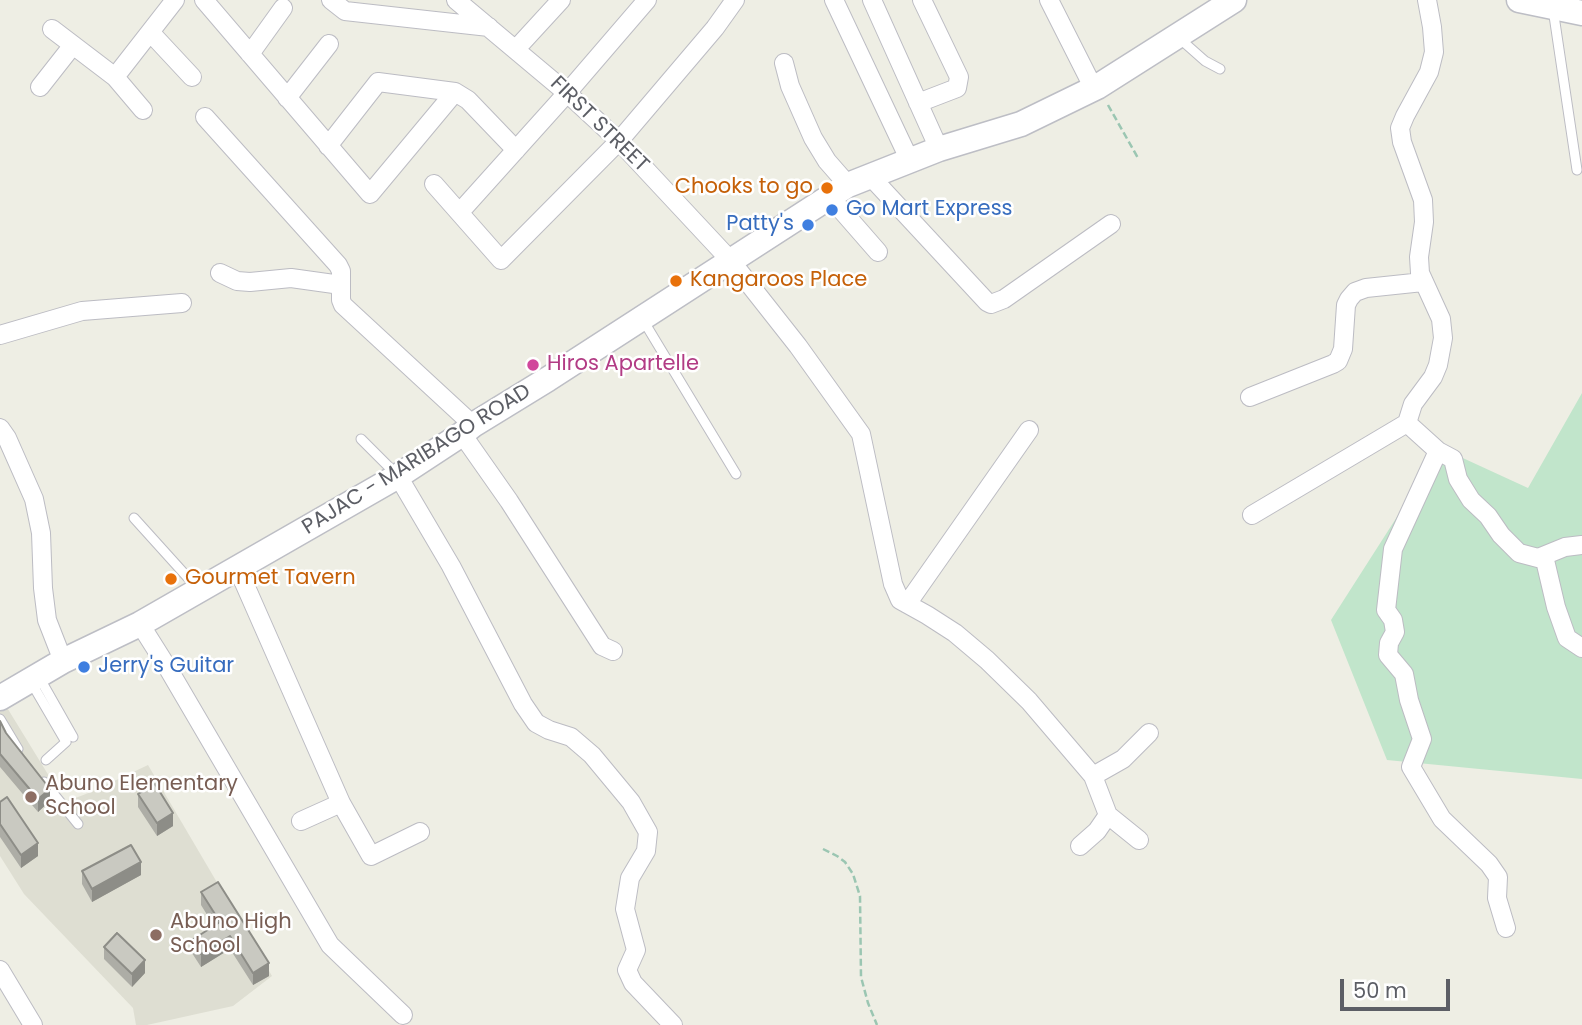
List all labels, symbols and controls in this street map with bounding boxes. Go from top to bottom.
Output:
street label: FIRST STREET [545,72,653,178]
place label: Chooks to go [675,175,813,201]
marker: Chooks to go [819,180,835,196]
place label: Go Mart Express [846,197,1013,223]
marker: Go Mart Express [824,202,840,218]
place label: Patty's [726,212,794,238]
marker: Patty's [800,217,816,233]
place label: Kangaroos Place [690,268,867,294]
marker: Kangaroos Place [668,273,684,289]
place label: Hiros Apartelle [547,352,699,378]
marker: Hiros Apartelle [525,357,541,373]
street label: PAJAC - MARIBAGO ROAD [298,379,536,541]
place label: Gourmet Tavern [185,566,356,592]
marker: Gourmet Tavern [163,571,179,587]
place label: Jerry's Guitar [98,654,234,680]
marker: Jerry's Guitar [76,659,92,675]
place label: Abuno Elementary School [45,772,238,822]
marker: Abuno Elementary School [23,789,39,805]
place label: Abuno High School [170,910,292,960]
marker: Abuno High School [148,927,164,943]
scale bar [1344,965,1454,1009]
text: 50 m [1353,976,1407,1005]

